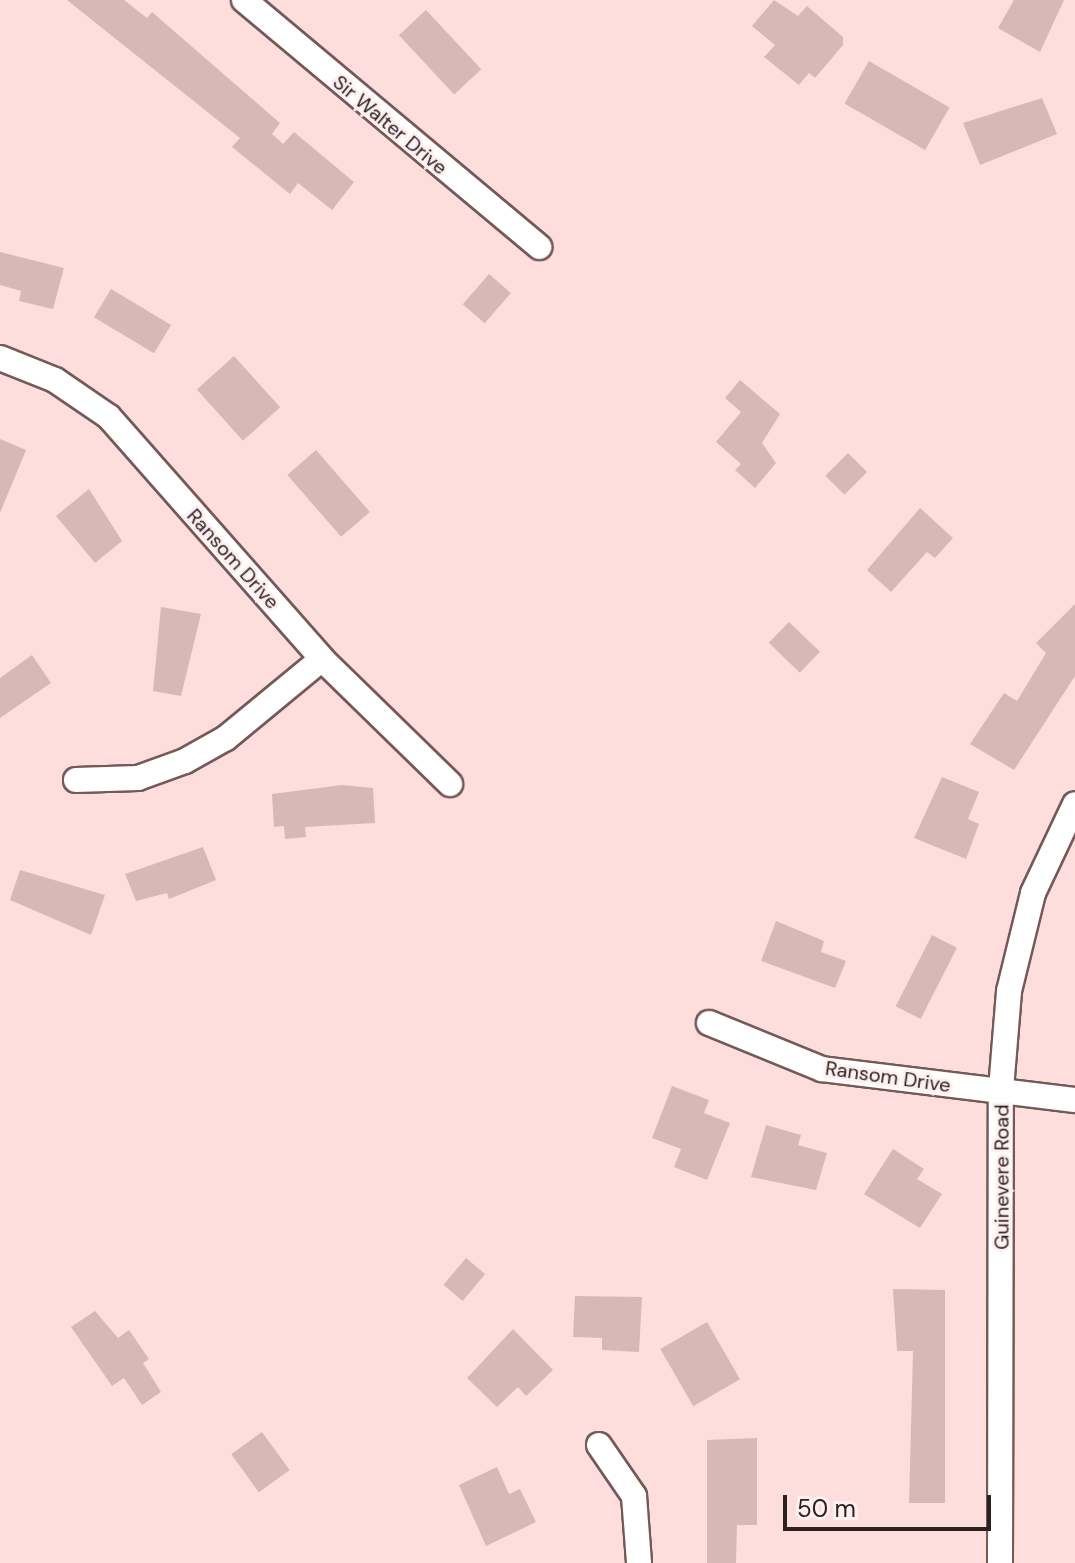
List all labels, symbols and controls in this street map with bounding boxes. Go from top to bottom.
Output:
street label: Sir Walter Drive [328,70,452,180]
street label: Ransom Drive [182,504,284,614]
street label: Ransom Drive [824,1056,952,1098]
street label: Guinevere Road [990,1104,1014,1250]
scale bar [787,1479,995,1529]
text: 50 m [797,1493,856,1524]

